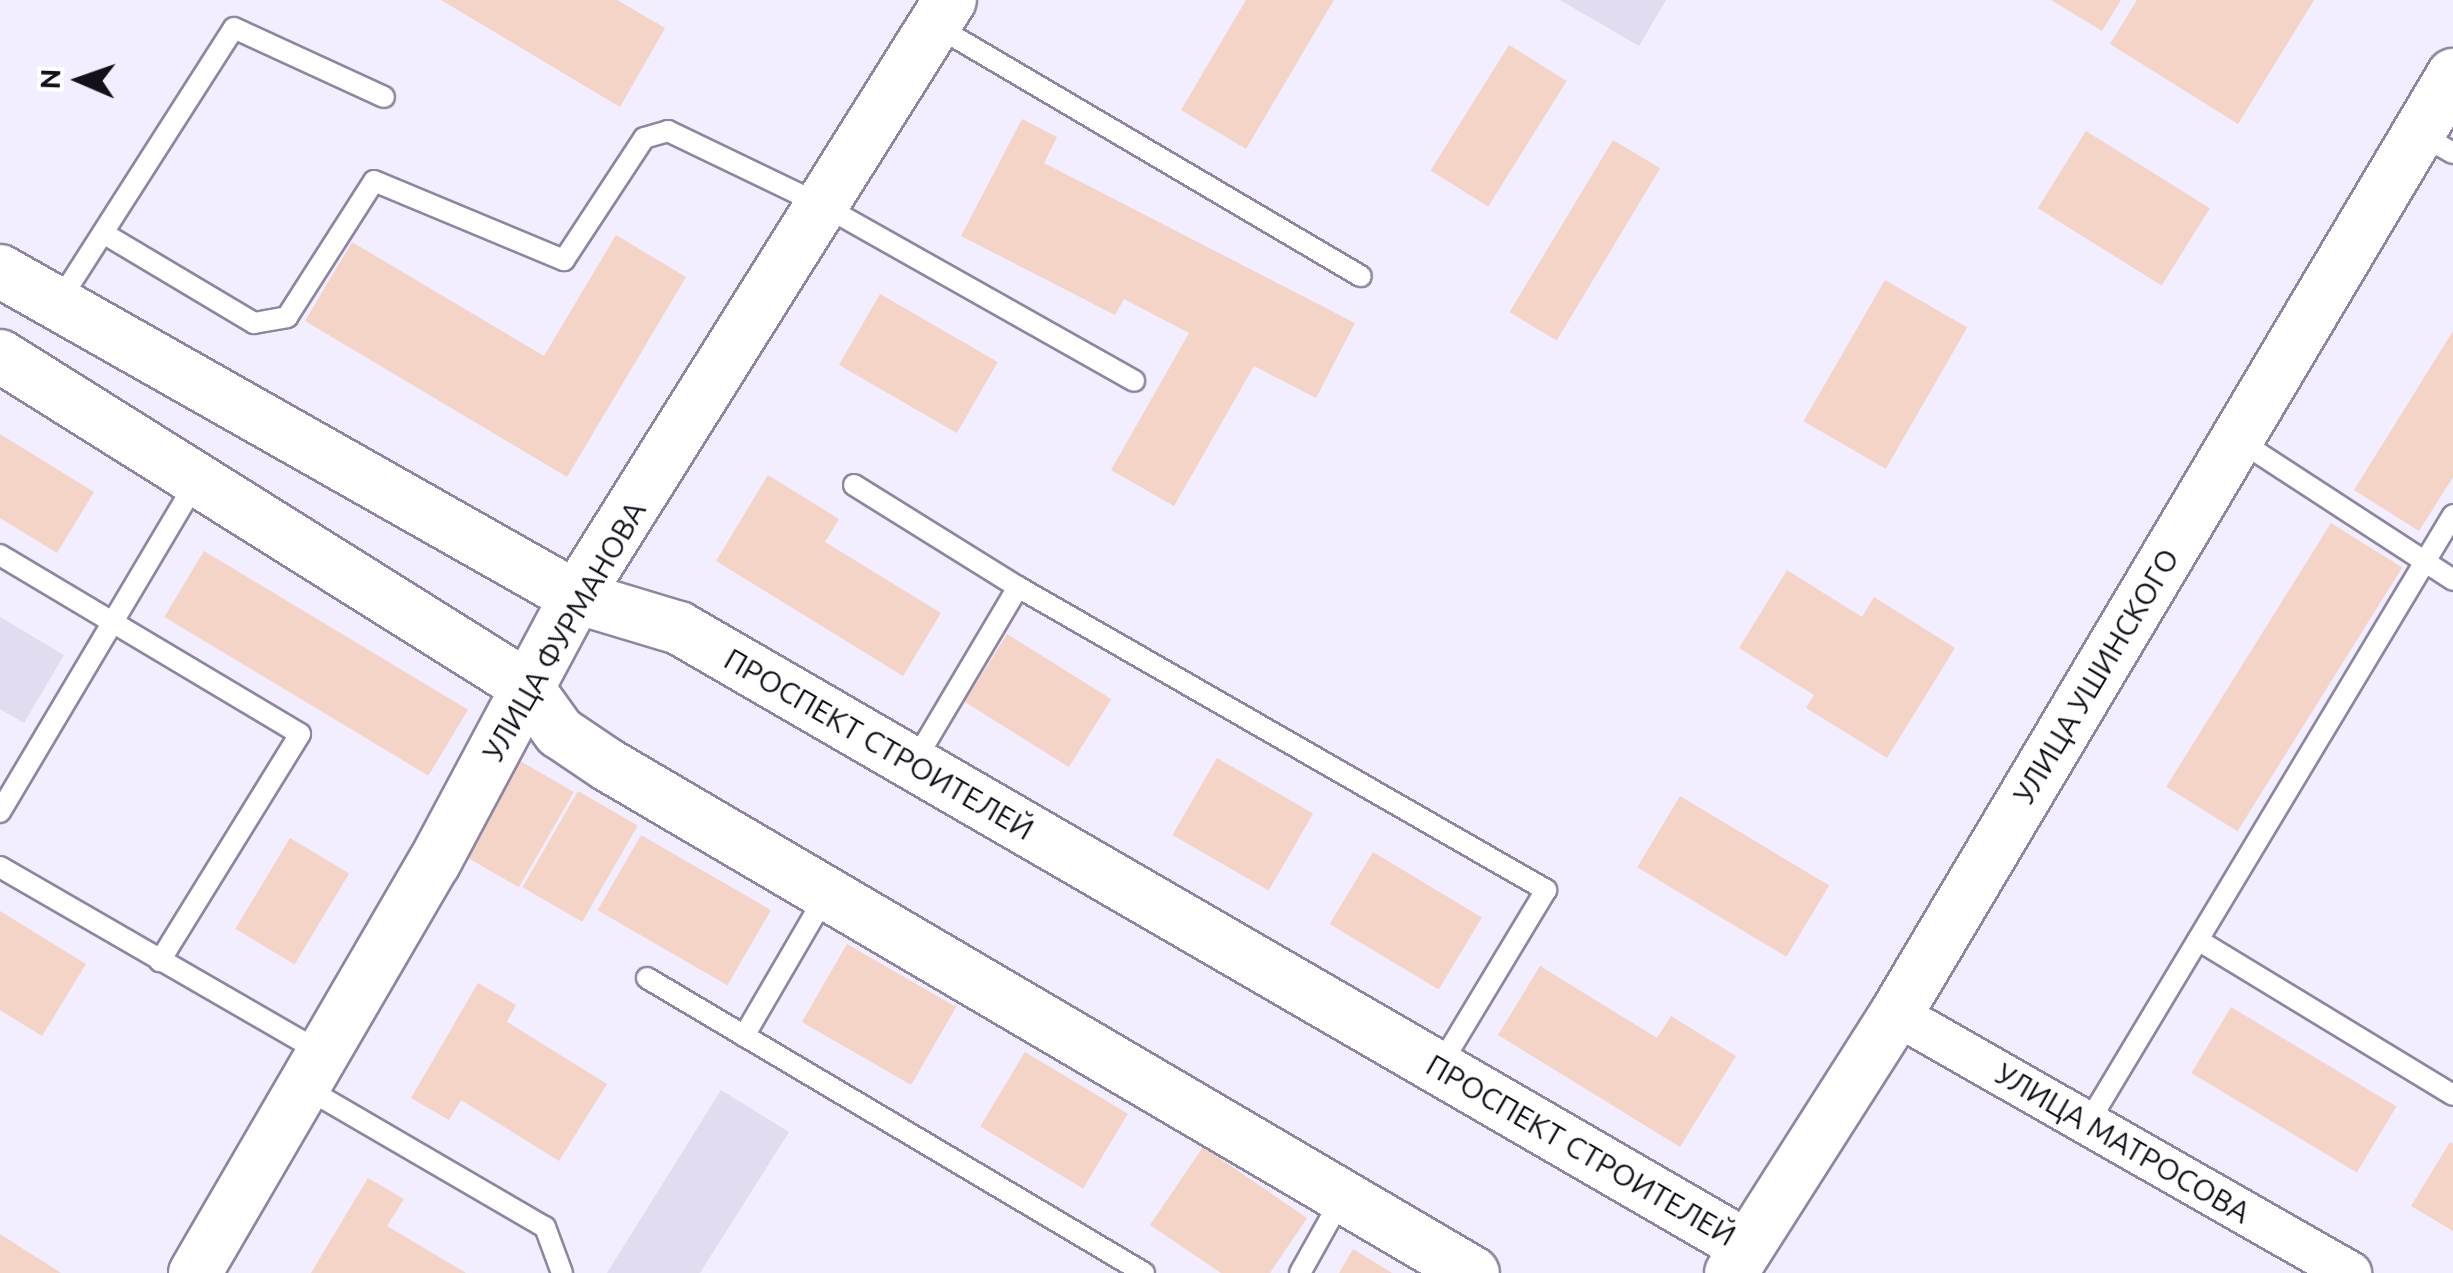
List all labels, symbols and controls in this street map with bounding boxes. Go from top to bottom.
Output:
north arrow [30,30,130,130]
text: N [34,68,65,90]
street label: УЛИЦА ФУРМАНОВА [475,495,653,767]
street label: УЛИЦА УШИНСКОГО [2006,542,2186,810]
street label: ПРОСПЕКТ СТРОИТЕЛЕЙ [718,641,1040,847]
street label: ПРОСПЕКТ СТРОИТЕЛЕЙ [1420,1047,1742,1253]
street label: УЛИЦА МАТРОСОВА [1989,1055,2257,1231]

